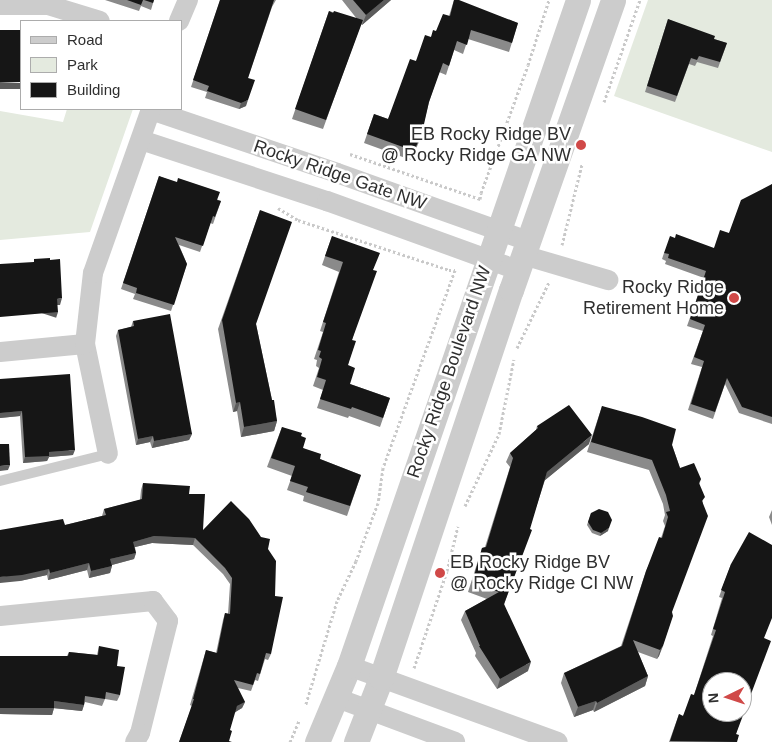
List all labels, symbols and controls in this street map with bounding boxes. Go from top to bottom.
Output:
legend [20,20,182,110]
text: Road [67,31,103,48]
text: Park [67,56,98,73]
text: Building [67,81,120,98]
place label: EB Rocky Ridge BV @ Rocky Ridge GA NW [380,124,571,166]
street label: Rocky Ridge Gate NW [251,135,429,215]
marker: EB Rocky Ridge BV @ Rocky Ridge GA NW [575,139,587,151]
street label: Rocky Ridge Boulevard NW [402,263,496,481]
place label: Rocky Ridge Retirement Home [583,277,724,320]
marker: Rocky Ridge Retirement Home [728,292,740,304]
place label: EB Rocky Ridge BV @ Rocky Ridge CI NW [450,552,633,594]
marker: EB Rocky Ridge BV @ Rocky Ridge CI NW [434,567,446,579]
north arrow [702,672,752,722]
text: N [705,692,721,704]

